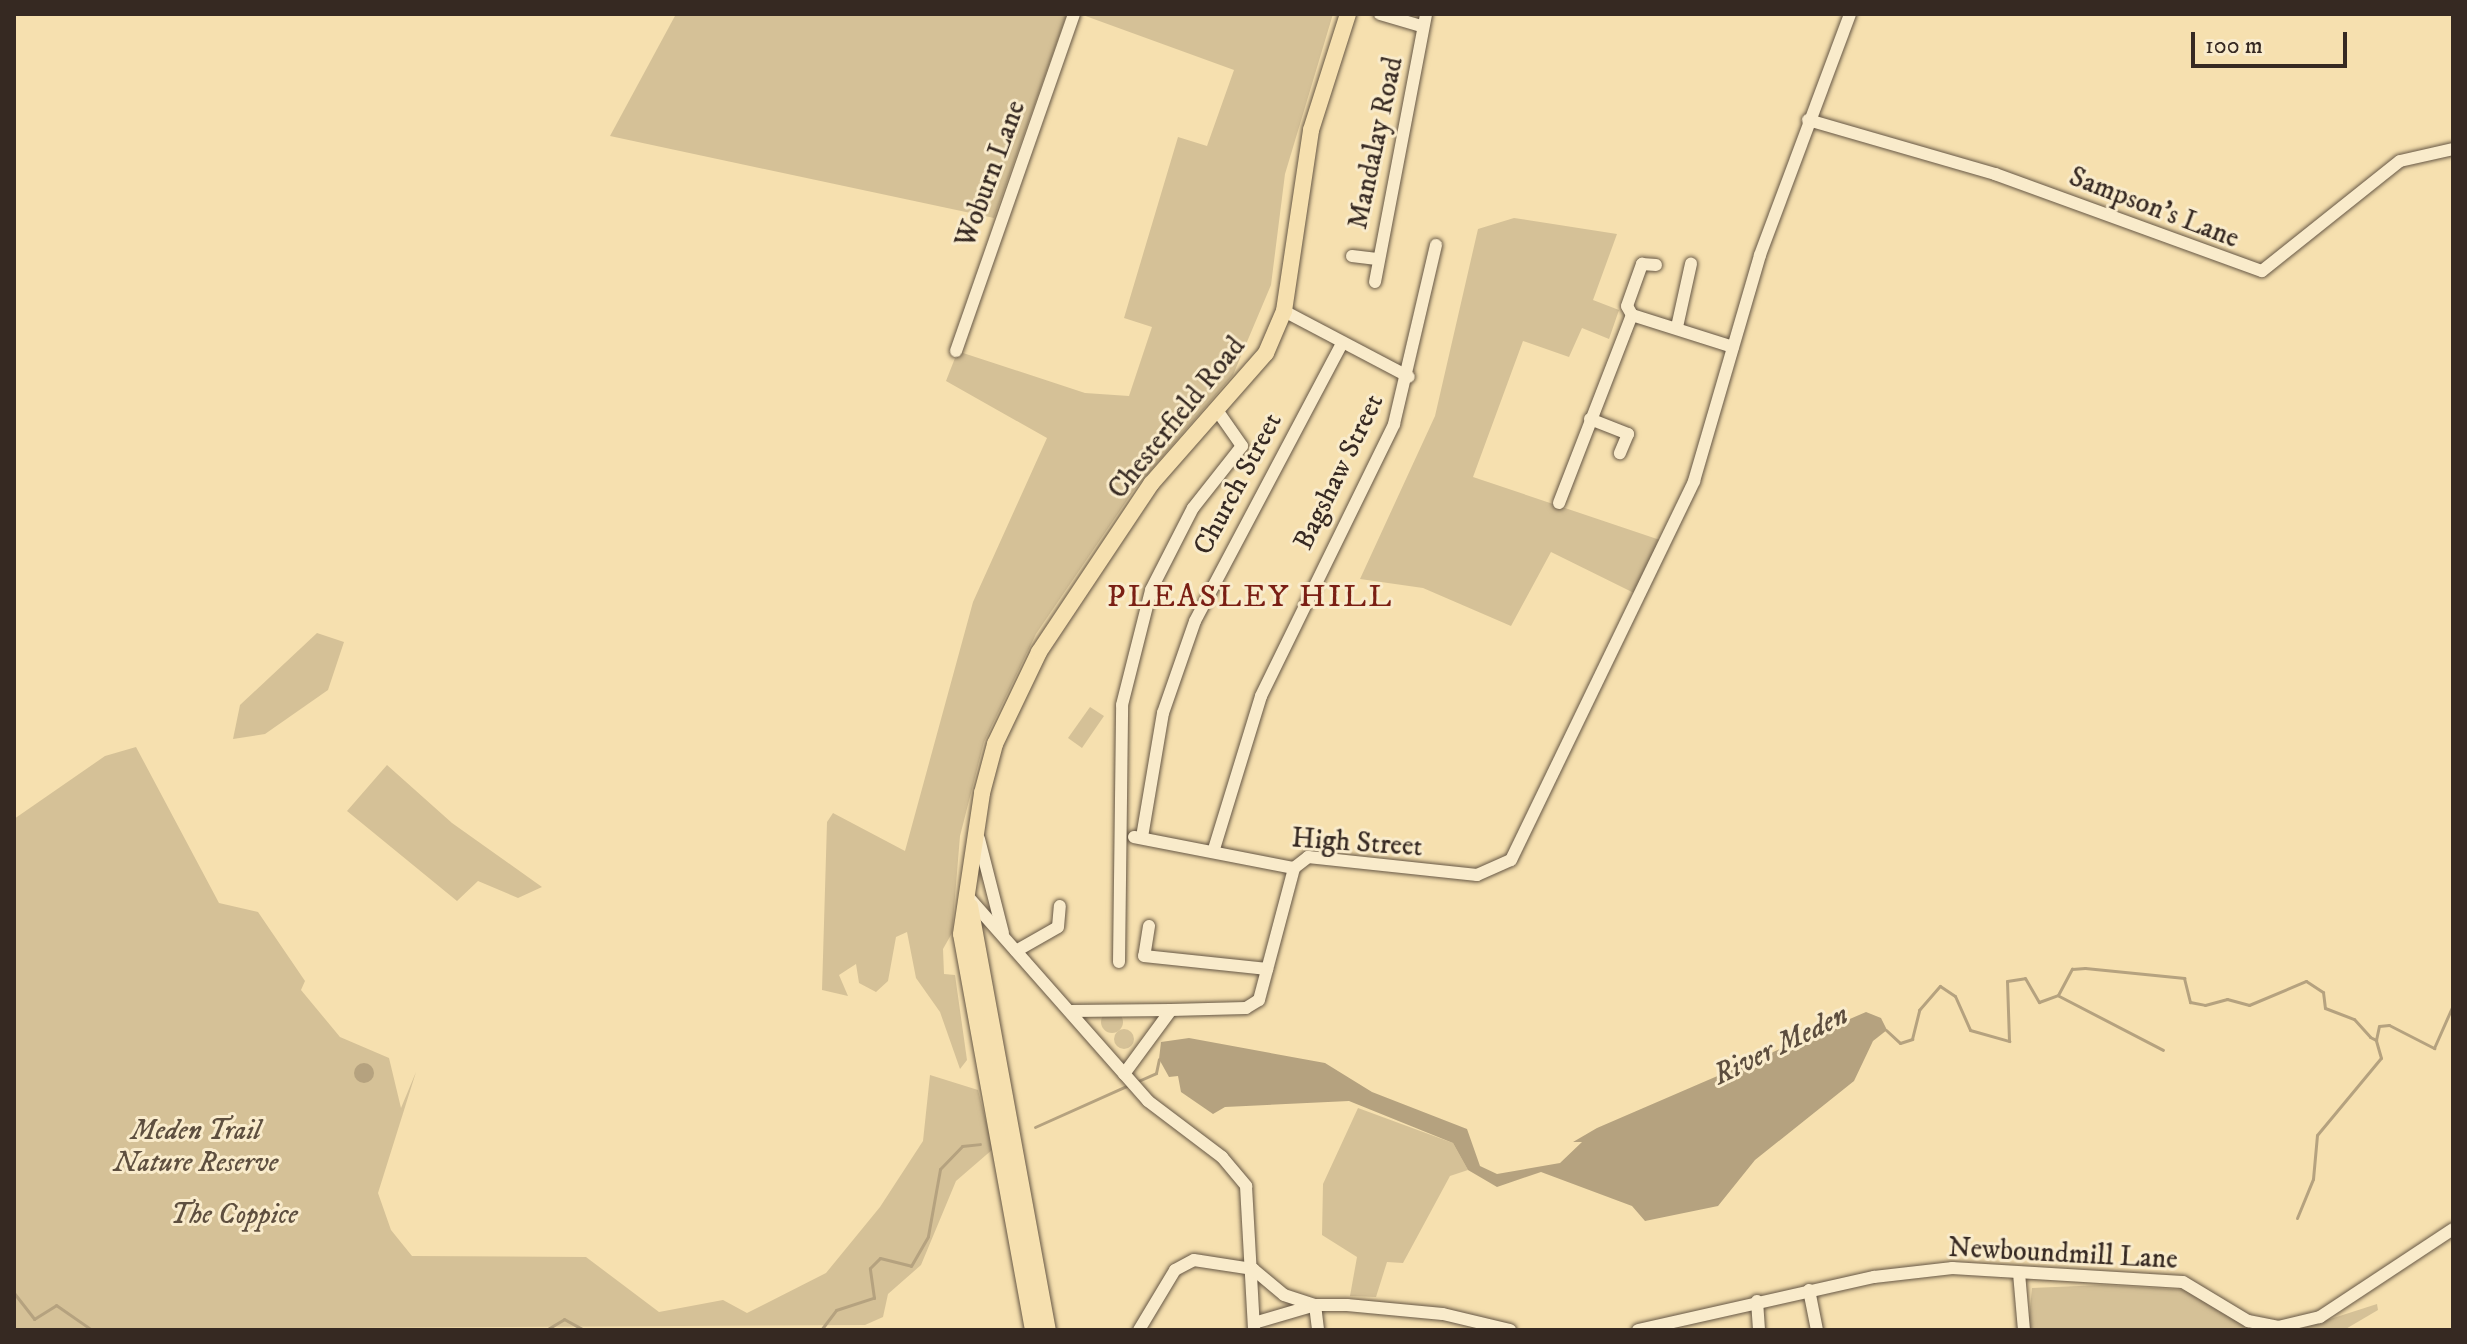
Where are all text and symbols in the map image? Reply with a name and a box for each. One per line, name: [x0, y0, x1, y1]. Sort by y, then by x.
scale bar: [2195, 16, 2351, 66]
text: 100 m: [2205, 31, 2263, 61]
street label: Mandalay Road: [1341, 54, 1411, 232]
street label: Woburn Lane: [949, 96, 1033, 252]
street label: Sampson's Lane: [2064, 160, 2244, 256]
street label: Chesterfield Road: [1101, 330, 1253, 506]
street label: Bagshaw Street: [1287, 389, 1391, 555]
street label: Church Street: [1187, 407, 1289, 561]
district label: PLEASLEY HILL: [1107, 578, 1393, 616]
street label: High Street: [1290, 822, 1424, 864]
water label: River Meden: [1707, 998, 1855, 1094]
park label: Meden Trail Nature Reserve: [114, 1114, 278, 1180]
park label: The Coppice: [170, 1198, 298, 1232]
street label: Newboundmill Lane: [1947, 1231, 2179, 1277]

